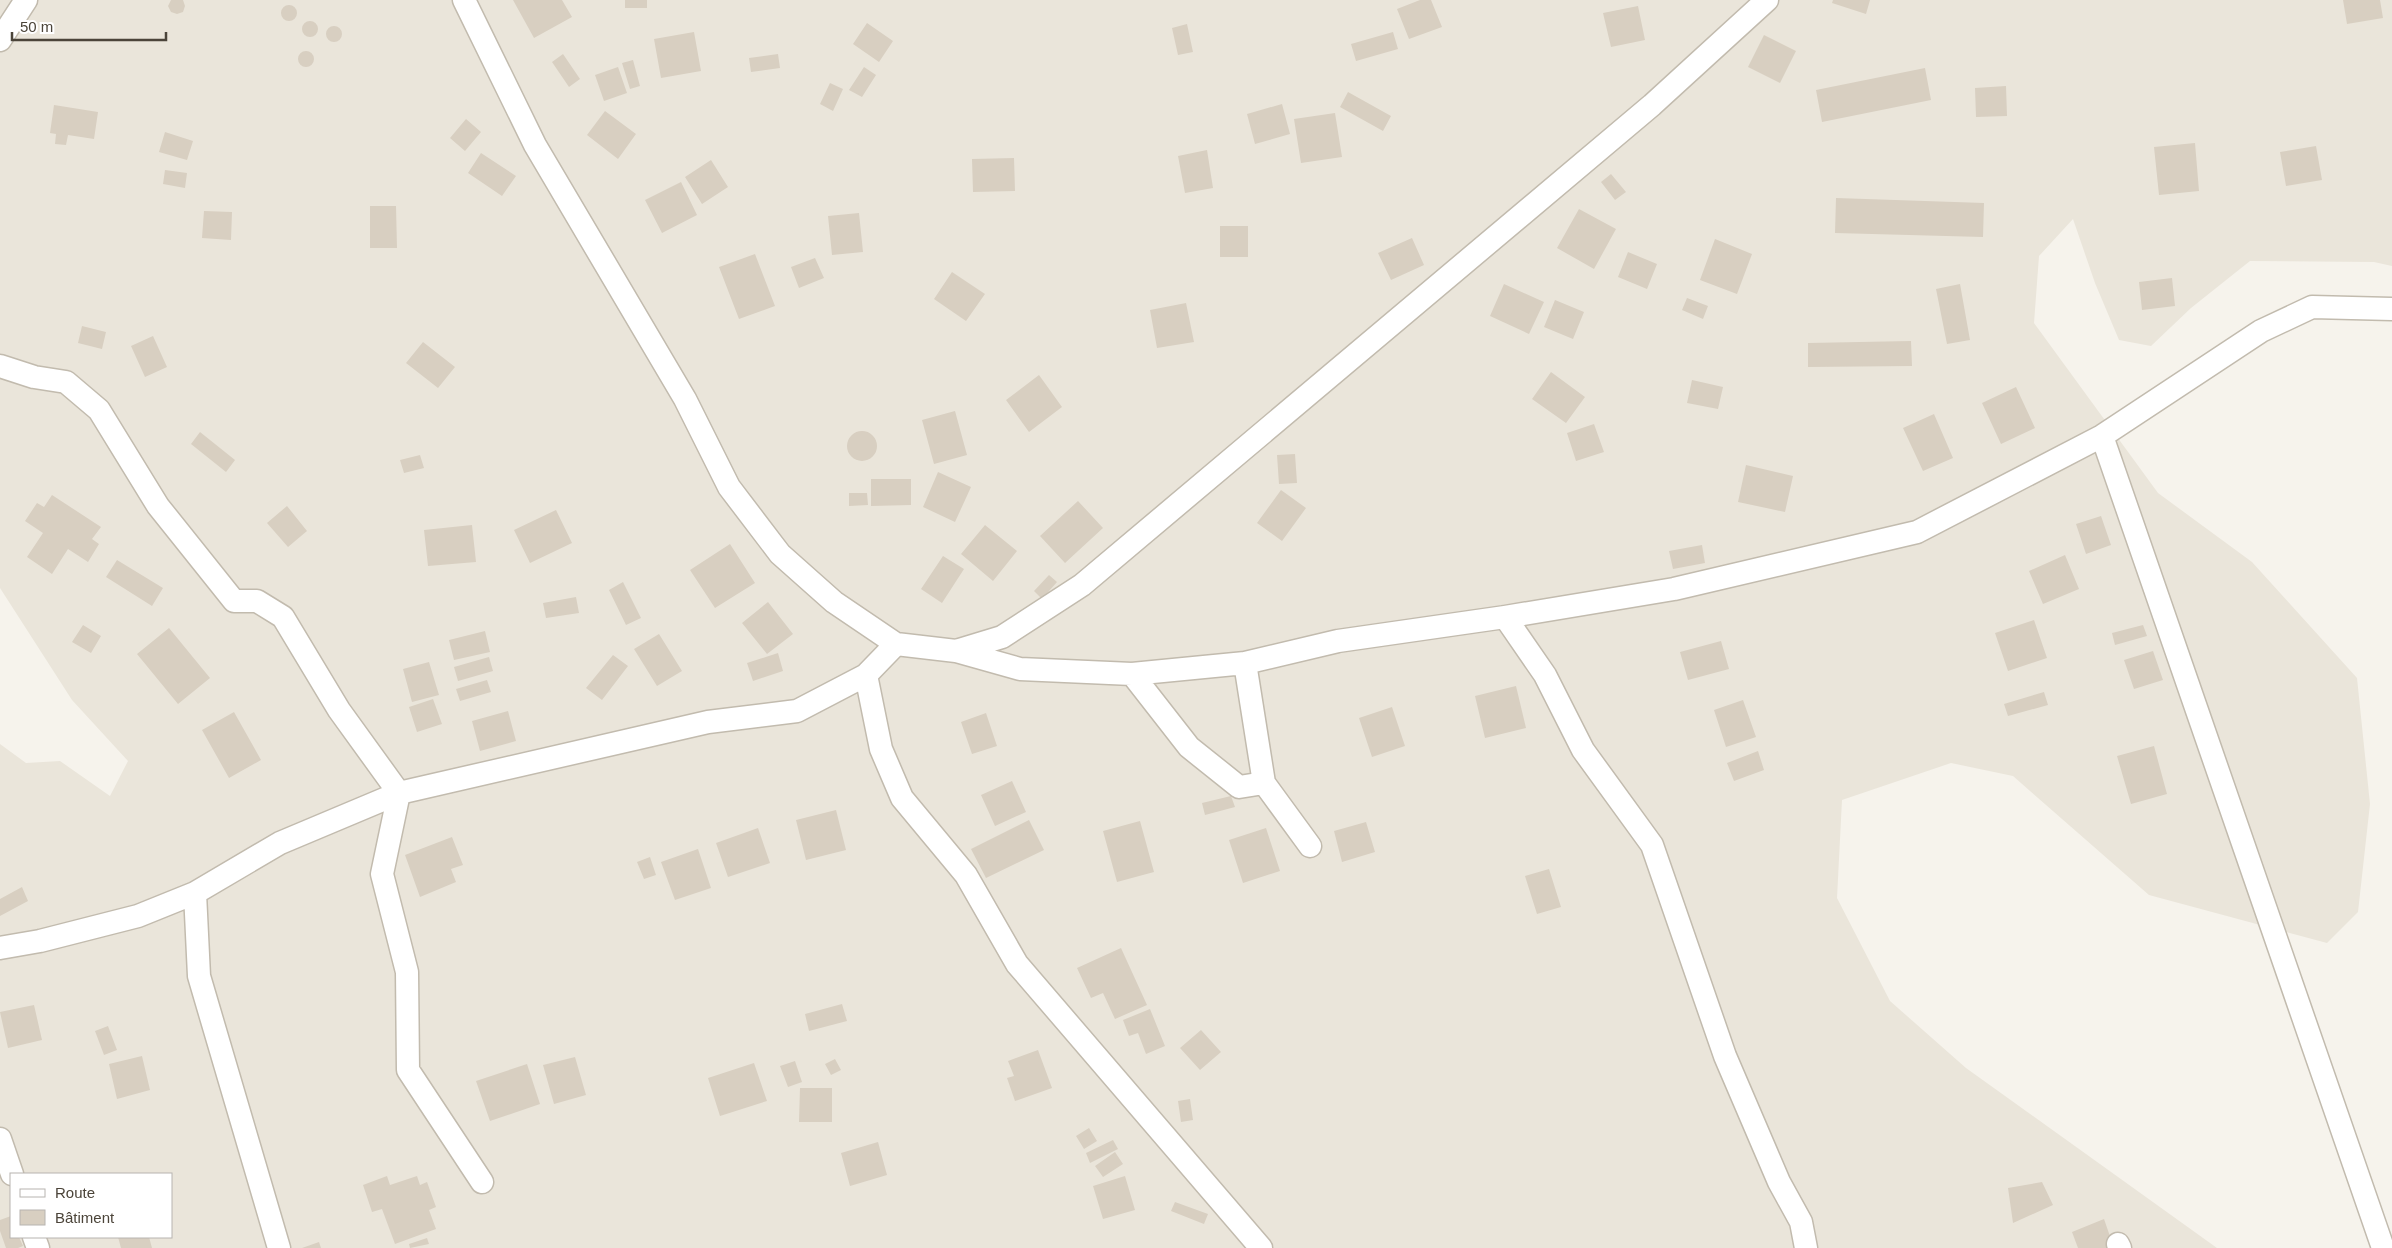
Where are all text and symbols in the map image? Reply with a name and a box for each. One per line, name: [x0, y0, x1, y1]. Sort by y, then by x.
scale bar: [12, 10, 166, 42]
text: 50 m: [20, 18, 53, 35]
legend: [10, 1173, 172, 1238]
text: Route: [55, 1184, 95, 1201]
text: Bâtiment: [55, 1209, 115, 1226]

